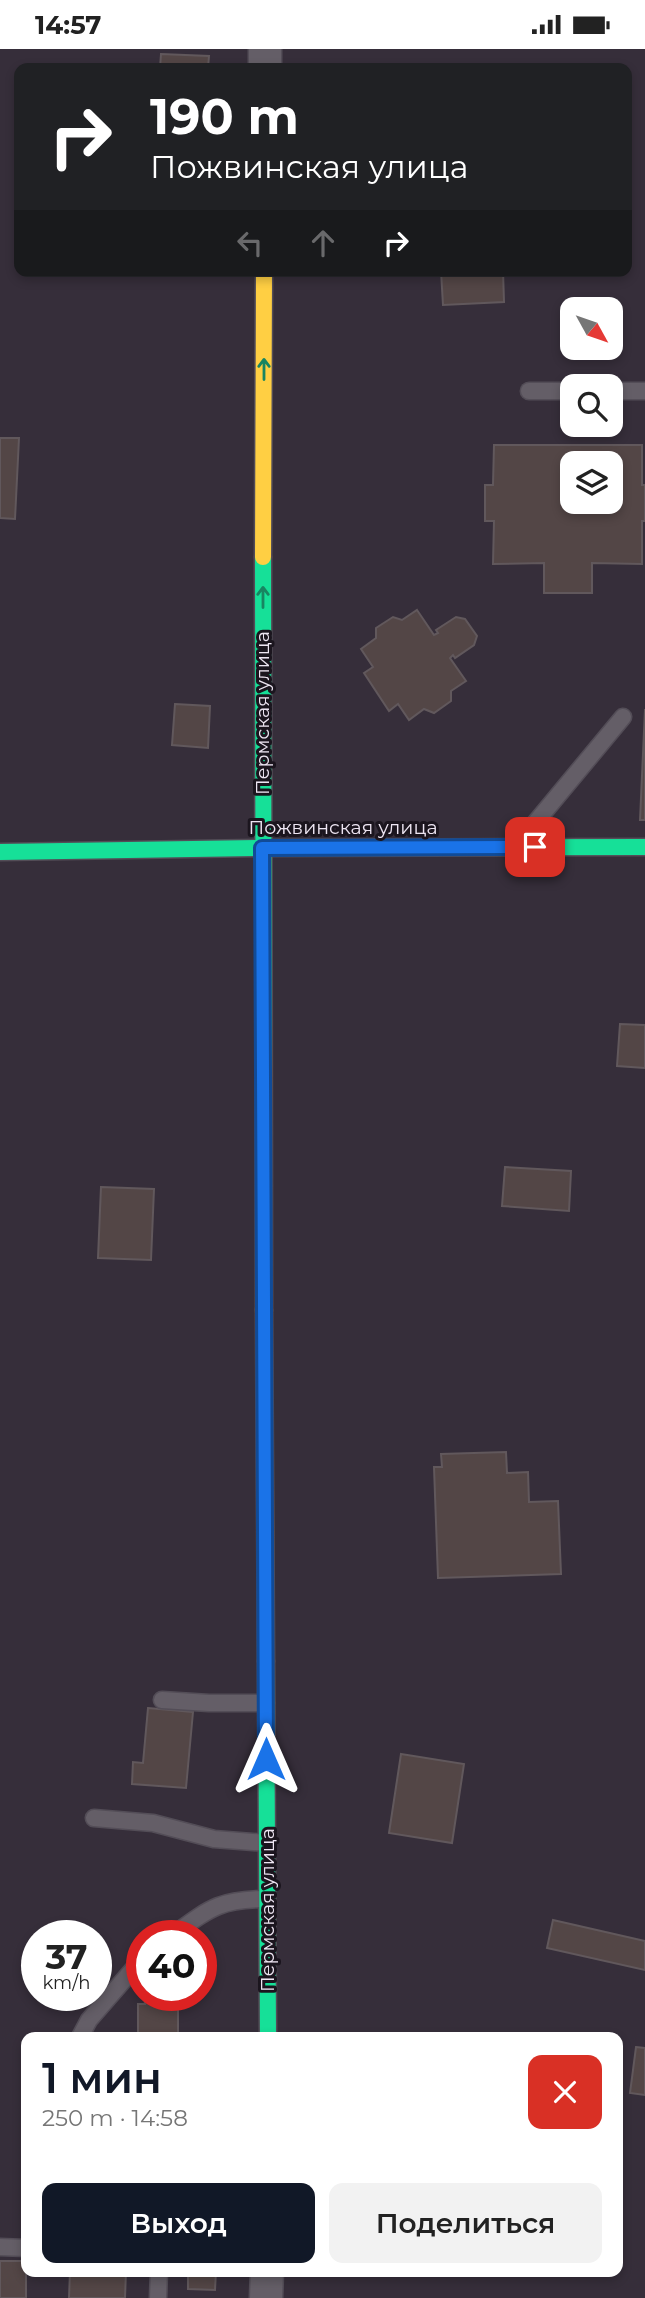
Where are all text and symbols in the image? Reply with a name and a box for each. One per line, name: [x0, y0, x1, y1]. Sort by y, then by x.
text: 14:57: [35, 9, 101, 41]
text: 190 m: [150, 87, 299, 146]
icon: right: [35, 91, 126, 182]
text: Пожвинская улица: [150, 147, 468, 186]
icon: left: [231, 224, 269, 262]
icon: ahead: [304, 224, 342, 262]
icon: right: [377, 224, 415, 262]
north arrow: [560, 297, 623, 361]
map controls: [560, 297, 623, 514]
one-way arrow: [257, 358, 271, 381]
button: search: [560, 374, 623, 437]
button: layers: [560, 451, 623, 514]
one-way arrow: [256, 586, 270, 609]
street label: Пермская улица: [251, 631, 274, 795]
street label: Пожвинская улица: [248, 816, 438, 839]
pin: [505, 817, 565, 877]
icon: arrive: [516, 828, 554, 866]
position arrow: [229, 1722, 303, 1796]
street label: Пермская улица: [256, 1828, 279, 1992]
speed limit sign: 40: [126, 1920, 217, 2011]
text: 37: [45, 1935, 88, 1978]
text: km/h: [42, 1972, 91, 1994]
text: 1 мин: [42, 2052, 162, 2104]
button: close: [528, 2055, 602, 2129]
text: 250 m · 14:58: [42, 2104, 188, 2132]
button: Выход: [42, 2183, 315, 2263]
button: Поделиться: [329, 2183, 602, 2263]

